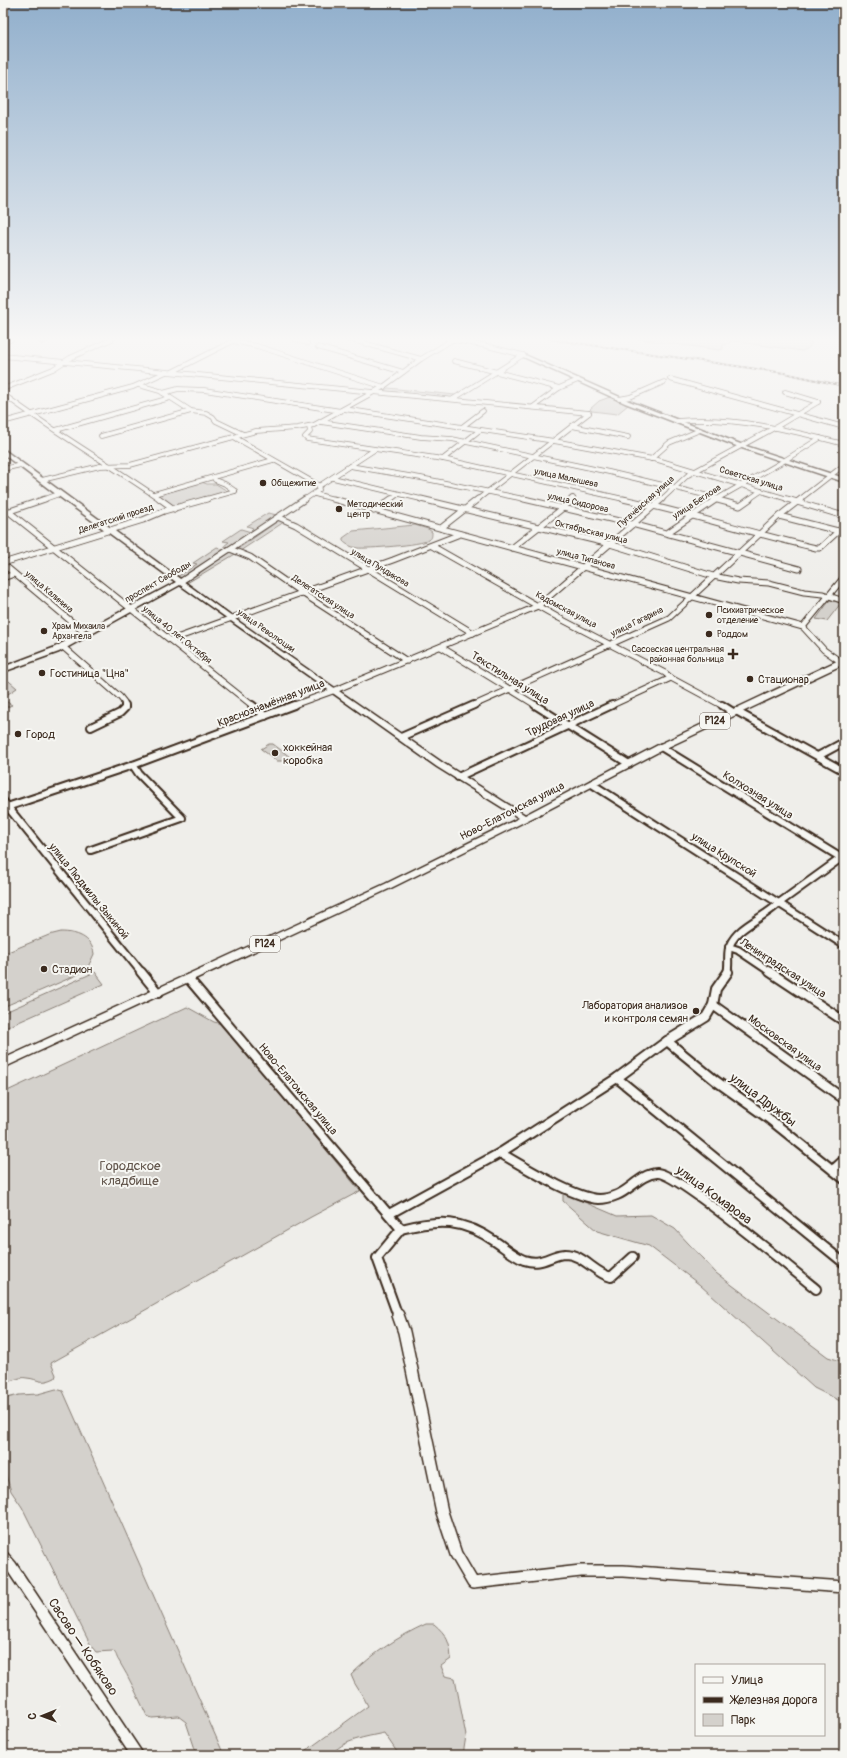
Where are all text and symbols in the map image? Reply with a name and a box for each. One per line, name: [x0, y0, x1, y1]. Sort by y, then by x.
street label: Советская улица: [718, 464, 784, 494]
street label: улица Малышева: [532, 466, 599, 490]
street label: Пугачёвская улица: [615, 474, 677, 530]
marker: Общежитие: [258, 478, 268, 488]
place label: Общежитие: [271, 478, 317, 489]
street label: улица Беглова: [670, 482, 723, 522]
street label: улица Сидорова: [546, 490, 609, 515]
place label: Методический центр: [347, 499, 403, 520]
street label: Делегатский проезд: [76, 502, 155, 537]
marker: Методический центр: [334, 504, 344, 514]
street label: Октябрьская улица: [553, 518, 629, 546]
street label: улица Пундикова: [348, 546, 411, 590]
street label: улица Типанова: [555, 546, 616, 572]
street label: проспект Свободы: [123, 559, 193, 605]
street label: улица Калинина: [22, 568, 75, 615]
street label: Делегатская улица: [289, 572, 357, 621]
street label: Кадомская улица: [534, 589, 598, 631]
street label: улица 40 лет Октября: [139, 603, 214, 666]
street label: улица Гагарина: [608, 605, 665, 640]
place label: Психиатрическое отделение: [717, 605, 784, 626]
street label: улица Революции: [234, 606, 297, 655]
marker: Психиатрическое отделение: [704, 610, 714, 620]
place label: Храм Михаила Архангела: [52, 621, 105, 642]
marker: Храм Михаила Архангела: [39, 626, 49, 636]
marker: Роддом: [704, 629, 714, 639]
place label: Роддом: [717, 629, 748, 640]
place label: Сасовская центральная районная больница: [632, 644, 724, 665]
marker: Сасовская центральная районная больница: [727, 648, 739, 660]
street label: Текстильная улица: [469, 649, 551, 707]
place label: Гостиница "Цна": [50, 667, 129, 680]
marker: Гостиница "Цна": [37, 668, 47, 678]
place label: Стационар: [758, 673, 809, 686]
marker: Стационар: [745, 674, 755, 684]
street label: Краснознамённая улица: [216, 677, 326, 729]
street label: Трудовая улица: [524, 696, 596, 740]
road number: Р124: [700, 713, 730, 729]
place label: Город: [26, 728, 55, 741]
marker: Город: [13, 729, 23, 739]
place label: хоккейная коробка: [283, 741, 332, 767]
marker: хоккейная коробка: [270, 748, 280, 758]
street label: Колхозная улица: [721, 768, 795, 822]
street label: Ново-Елатомская улица: [458, 779, 566, 843]
street label: улица Крупской: [688, 829, 759, 880]
street label: улица Людмилы Зыкиной: [46, 840, 132, 942]
street label: Ленинградская улица: [737, 935, 828, 1001]
road number: Р124: [250, 936, 280, 952]
place label: Стадион: [52, 963, 92, 976]
marker: Стадион: [39, 964, 49, 974]
place label: Лаборатория анализов и контроля семян: [581, 999, 688, 1025]
marker: Лаборатория анализов и контроля семян: [691, 1006, 701, 1016]
street label: Московская улица: [746, 1012, 824, 1074]
street label: Ново-Елатомская улица: [256, 1041, 340, 1137]
street label: улица Дружбы: [726, 1069, 799, 1130]
park label: Городское кладбище: [100, 1158, 161, 1189]
street label: улица Комарова: [672, 1162, 755, 1228]
street label: Сасово — Кобяково: [45, 1595, 121, 1699]
legend: [695, 1664, 825, 1736]
text: Улица: [731, 1673, 763, 1688]
text: Железная дорога: [729, 1693, 818, 1708]
north arrow: [22, 1696, 62, 1736]
text: С: [26, 1712, 39, 1720]
text: Парк: [731, 1713, 756, 1728]

